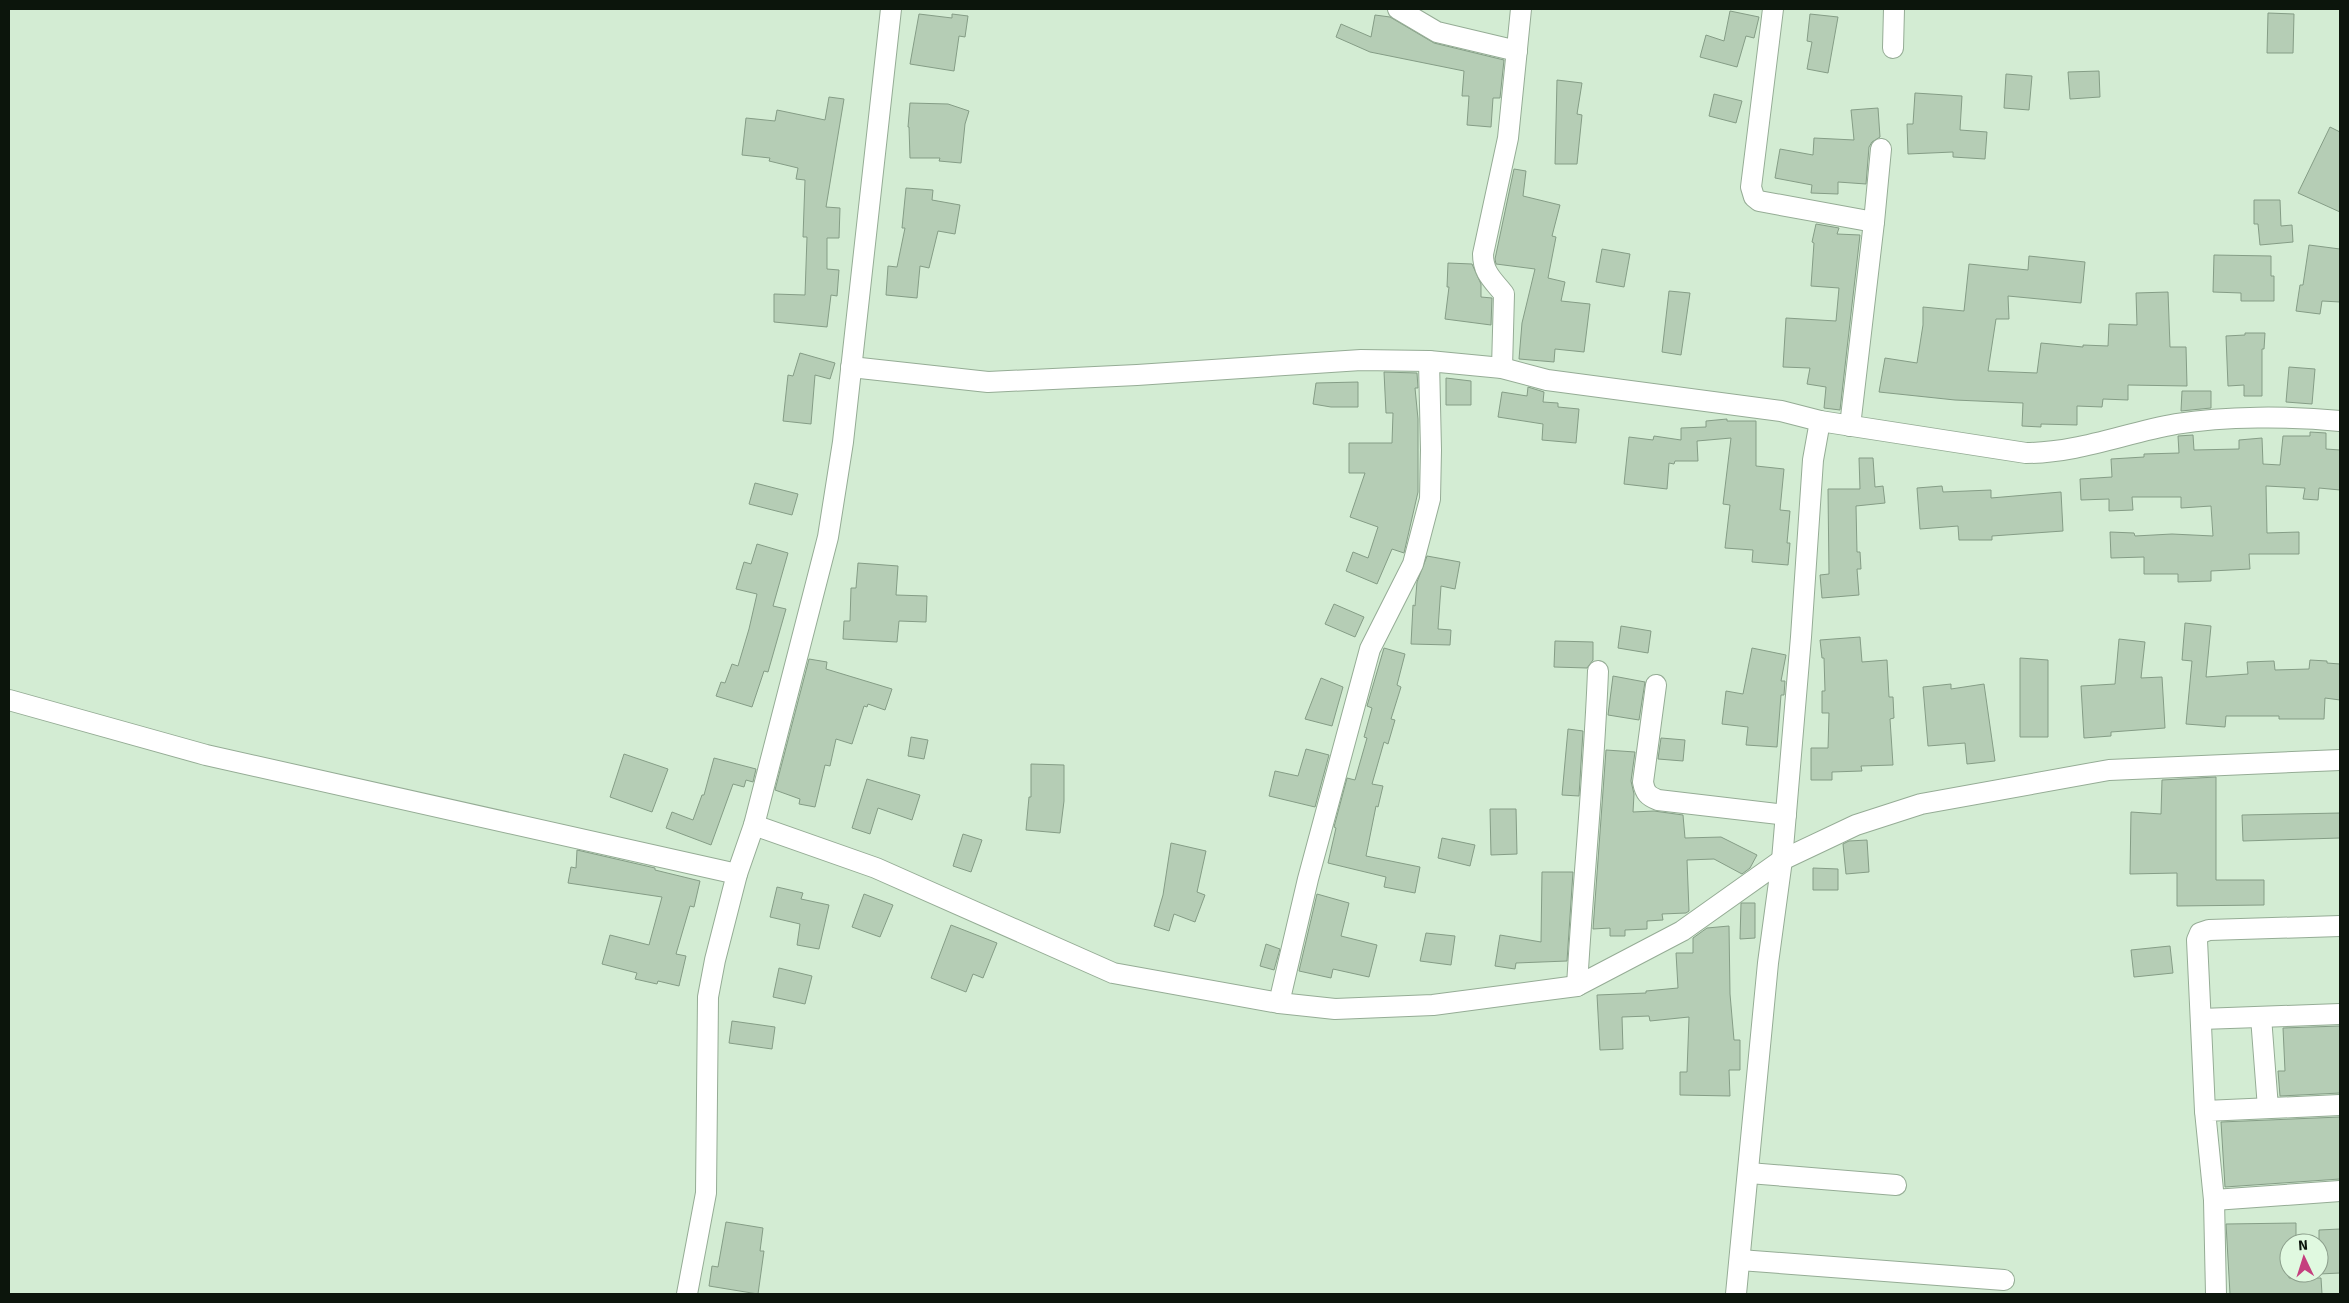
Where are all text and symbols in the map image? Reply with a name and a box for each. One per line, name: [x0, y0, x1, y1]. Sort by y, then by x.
north arrow: [2279, 1233, 2329, 1283]
text: N: [2298, 1237, 2309, 1254]

